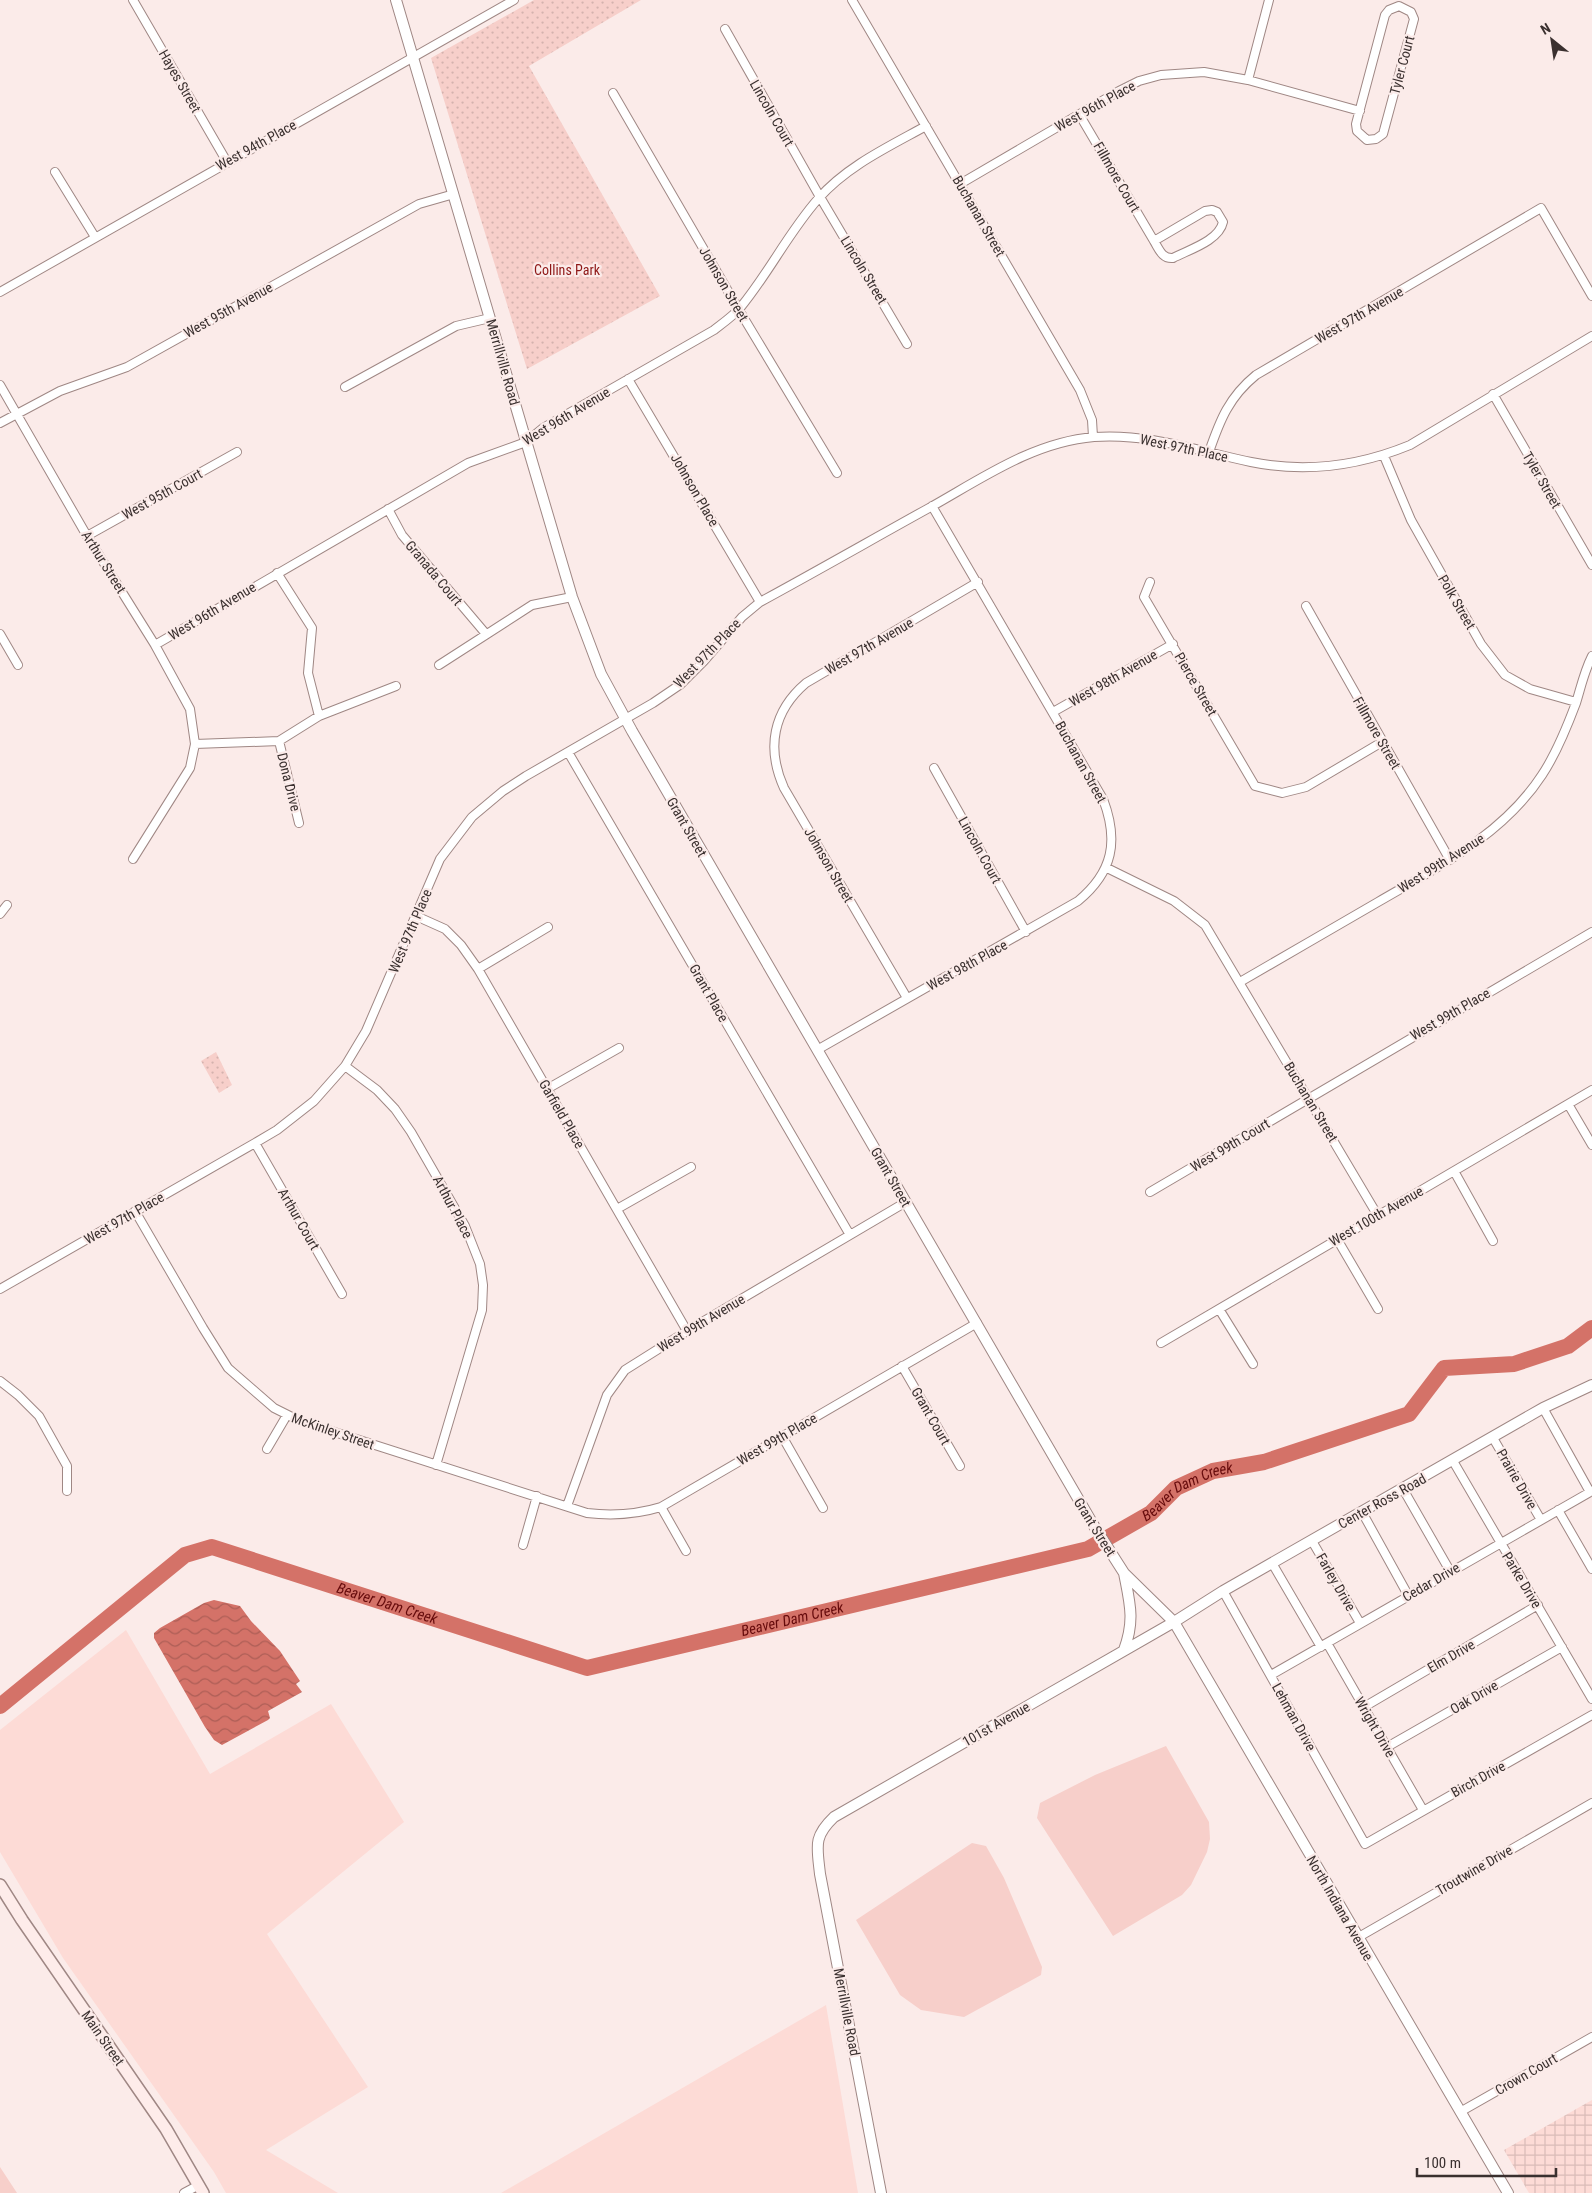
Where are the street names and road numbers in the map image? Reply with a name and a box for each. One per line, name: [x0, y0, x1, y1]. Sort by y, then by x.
street label: Tyler Court: [1386, 34, 1418, 96]
street label: Hayes Street: [156, 47, 204, 115]
street label: Lincoln Court: [747, 77, 797, 149]
street label: West 96th Place: [1052, 77, 1138, 135]
street label: West 94th Place: [213, 116, 299, 174]
street label: Fillmore Court: [1090, 139, 1144, 215]
street label: Buchanan Street: [949, 173, 1009, 259]
street label: Lincoln Street: [838, 233, 890, 307]
street label: Johnson Street: [696, 244, 752, 324]
street label: West 95th Avenue: [181, 279, 276, 341]
street label: West 97th Avenue: [1312, 283, 1406, 347]
street label: Merrillville Road: [483, 317, 523, 407]
street label: West 96th Avenue: [519, 383, 613, 448]
street label: West 97th Place: [1139, 431, 1230, 465]
street label: Tyler Street: [1519, 449, 1565, 511]
street label: Johnson Place: [668, 451, 723, 530]
street label: West 95th Court: [119, 465, 205, 523]
street label: Arthur Street: [78, 528, 130, 596]
street label: Granada Court: [402, 537, 466, 609]
street label: Polk Street: [1435, 572, 1479, 632]
street label: West 96th Avenue: [165, 578, 259, 643]
street label: West 97th Avenue: [822, 614, 916, 678]
street label: West 97th Place: [670, 615, 744, 691]
street label: West 98th Avenue: [1066, 646, 1160, 710]
street label: Pierce Street: [1171, 649, 1221, 719]
street label: Fillmore Street: [1350, 694, 1404, 772]
street label: Buchanan Street: [1052, 718, 1110, 806]
street label: Dona Drive: [274, 751, 304, 813]
street label: Grant Street: [664, 794, 710, 860]
street label: Lincoln Court: [955, 814, 1005, 886]
street label: Johnson Street: [801, 825, 857, 905]
street label: West 99th Avenue: [1395, 830, 1488, 896]
street label: West 97th Place: [385, 886, 435, 975]
street label: West 98th Place: [924, 936, 1010, 994]
street label: Grant Place: [686, 961, 732, 1025]
street label: West 99th Place: [1407, 985, 1493, 1043]
street label: Buchanan Street: [1281, 1059, 1341, 1145]
street label: Garfield Place: [536, 1077, 588, 1152]
street label: West 99th Court: [1188, 1115, 1272, 1175]
street label: Grant Street: [868, 1144, 914, 1210]
street label: Arthur Place: [430, 1173, 476, 1241]
street label: West 100th Avenue: [1326, 1182, 1426, 1249]
street label: Arthur Court: [275, 1185, 323, 1253]
street label: West 97th Place: [81, 1189, 167, 1247]
street label: West 99th Avenue: [654, 1290, 748, 1355]
street label: Grant Court: [908, 1384, 954, 1448]
street label: McKinley Street: [290, 1409, 376, 1453]
street label: West 99th Place: [734, 1410, 820, 1468]
street label: Prairie Drive: [1493, 1446, 1541, 1512]
street label: Center Ross Road: [1335, 1470, 1429, 1532]
street label: Grant Street: [1071, 1495, 1119, 1559]
street label: Parke Drive: [1499, 1549, 1545, 1611]
street label: Farley Drive: [1313, 1550, 1359, 1614]
street label: Cedar Drive: [1399, 1559, 1463, 1605]
street label: Elm Drive: [1425, 1636, 1478, 1676]
street label: Oak Drive: [1447, 1677, 1501, 1717]
street label: Lehman Drive: [1269, 1680, 1319, 1754]
street label: Wright Drive: [1351, 1694, 1399, 1760]
street label: 101st Avenue: [960, 1698, 1033, 1750]
street label: Birch Drive: [1448, 1757, 1508, 1800]
street label: Troutwine Drive: [1433, 1841, 1515, 1898]
street label: North Indiana Avenue: [1303, 1853, 1377, 1964]
street label: Merrillville Road: [831, 1967, 863, 2057]
street label: Main Street: [78, 2007, 128, 2069]
street label: Crown Court: [1492, 2050, 1560, 2098]

